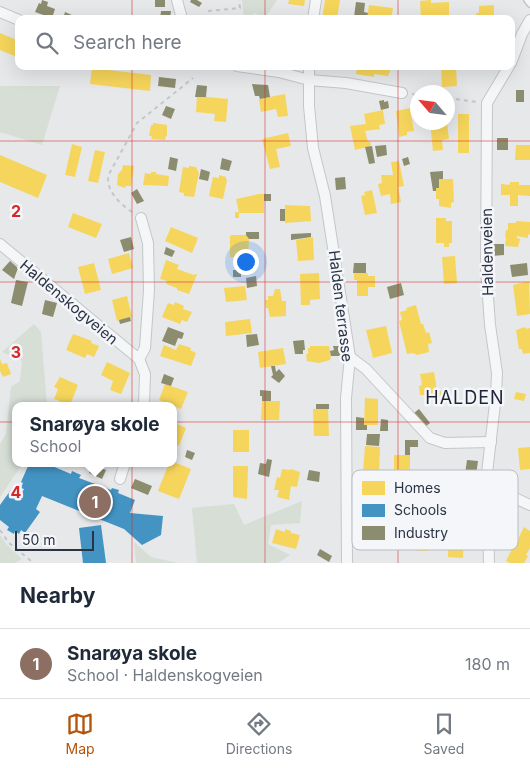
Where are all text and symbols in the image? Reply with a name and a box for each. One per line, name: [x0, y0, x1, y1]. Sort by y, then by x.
search box: [15, 15, 515, 70]
icon: search: [33, 29, 61, 57]
text: Search here: [73, 31, 182, 54]
north arrow: [410, 85, 455, 130]
text: 2: [11, 201, 21, 221]
street label: Haldenveien: [477, 208, 497, 296]
your location: [233, 249, 259, 275]
street label: Halden terrasse: [325, 249, 357, 363]
street label: Haldenskogveien: [16, 255, 122, 349]
text: 3: [11, 342, 21, 362]
district label: HALDEN: [425, 387, 505, 408]
popup: [12, 402, 177, 467]
text: Snarøya skole: [29, 413, 160, 436]
text: School: [29, 436, 81, 456]
legend: [352, 470, 518, 550]
text: Homes: [394, 479, 441, 496]
text: 4: [11, 482, 22, 502]
pin: 1: [79, 483, 111, 521]
text: Schools: [394, 501, 447, 518]
text: Industry: [394, 524, 448, 541]
scale bar: [15, 528, 94, 551]
text: 50 m: [22, 531, 56, 548]
text: Nearby: [20, 583, 95, 608]
text: Snarøya skole: [67, 642, 197, 665]
text: 1: [33, 654, 39, 674]
text: 180 m: [465, 654, 510, 674]
text: School · Haldenskogveien: [67, 665, 263, 685]
tab: Map: [66, 710, 95, 757]
tab: Directions: [226, 710, 292, 757]
tab: Saved: [423, 710, 464, 757]

